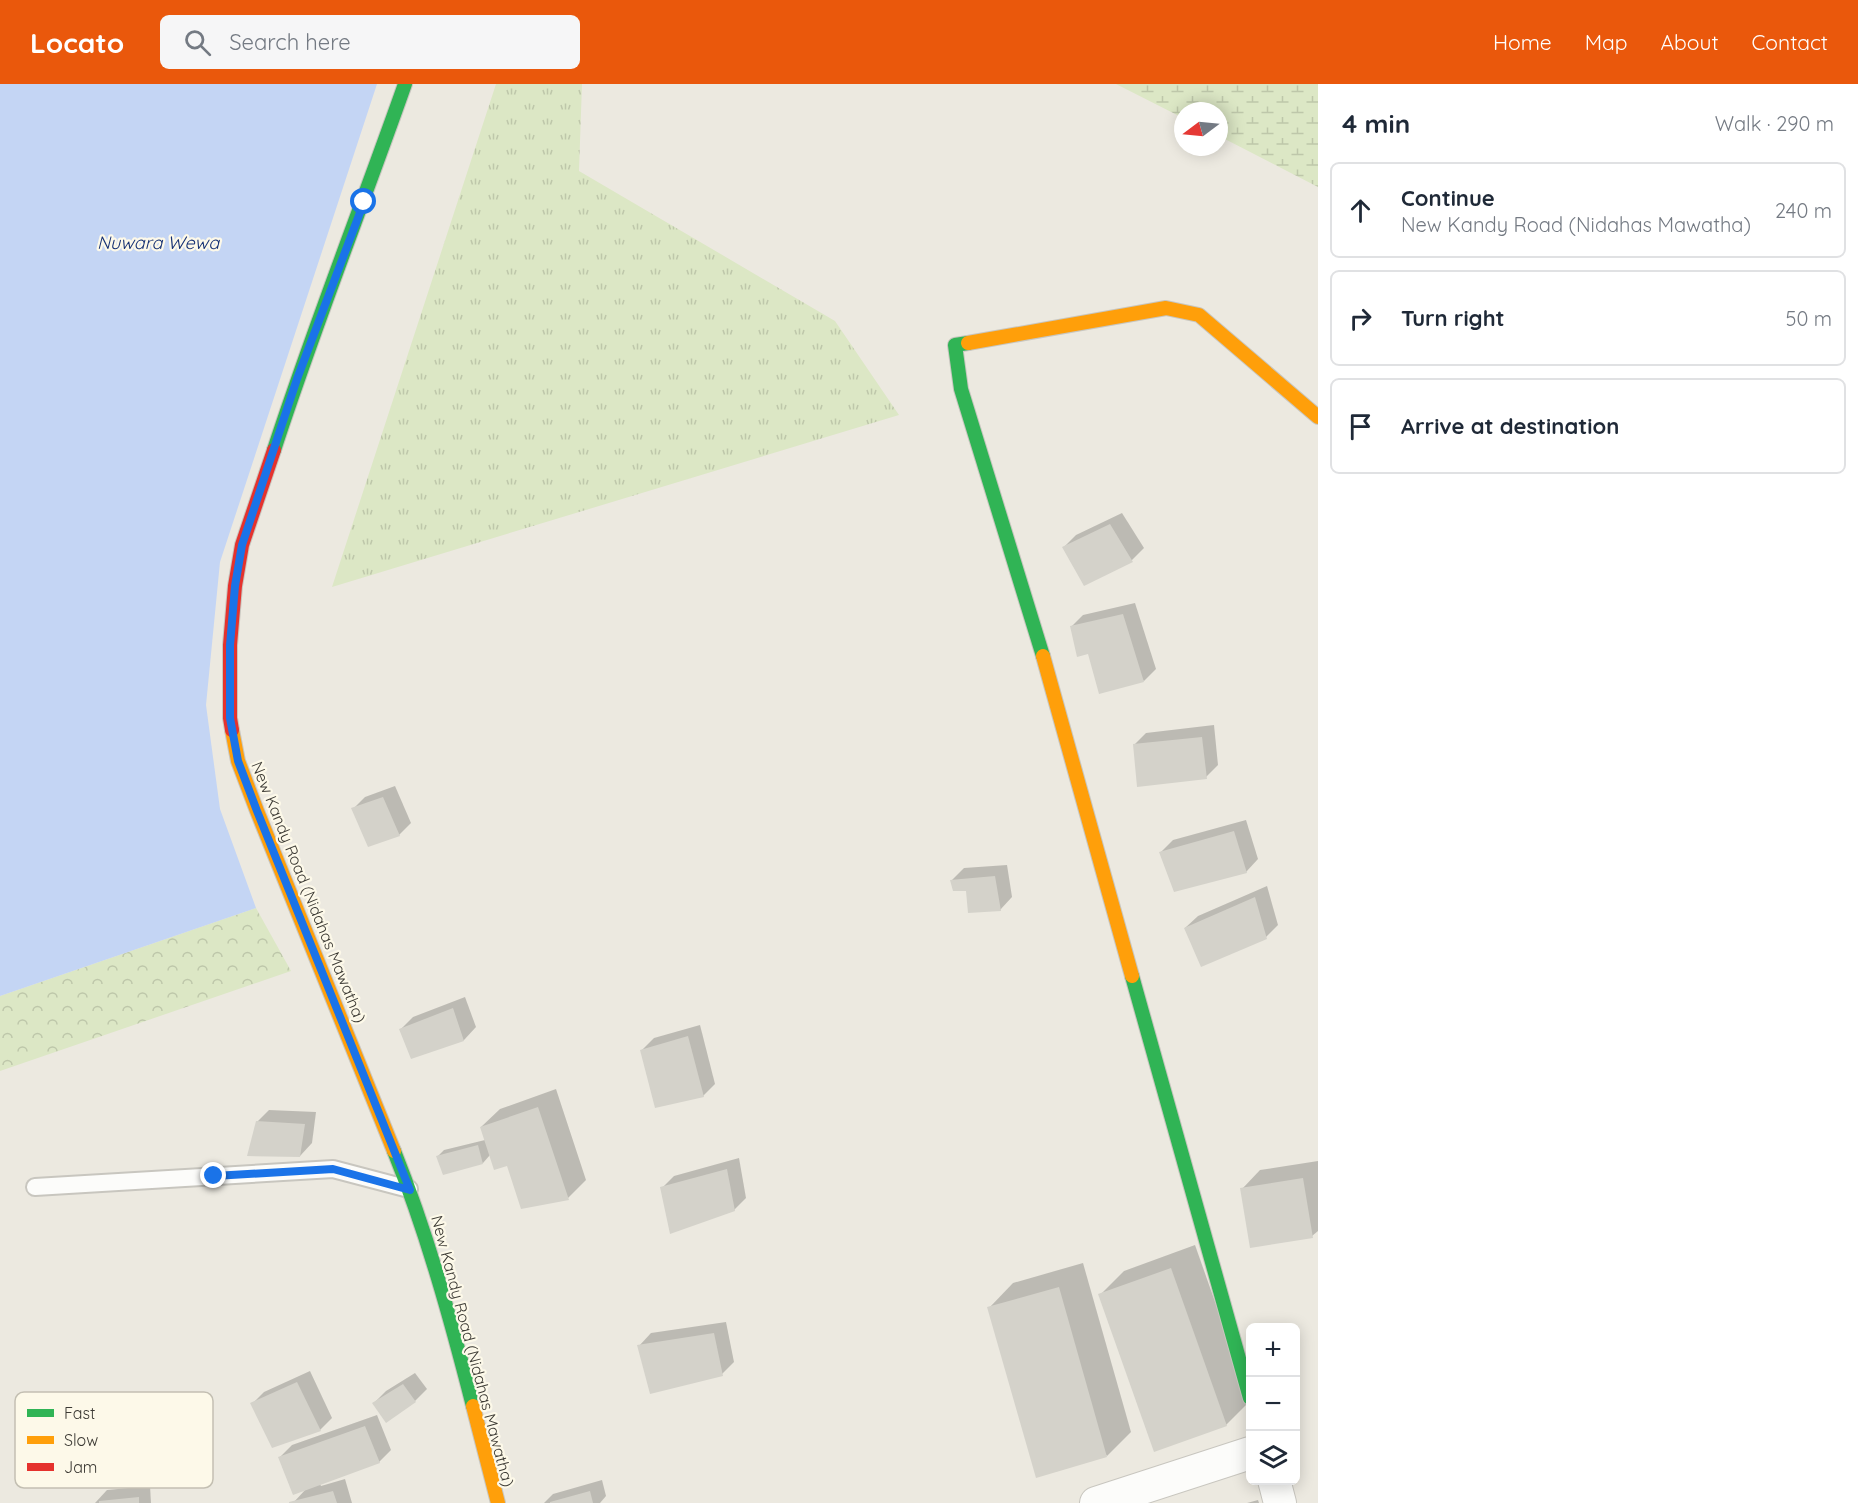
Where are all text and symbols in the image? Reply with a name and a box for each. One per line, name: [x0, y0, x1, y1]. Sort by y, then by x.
search box: [160, 15, 580, 69]
text: Locato: [30, 25, 124, 60]
icon: search: [181, 26, 214, 59]
text: Search here: [229, 28, 351, 56]
text: Home: [1493, 29, 1552, 55]
text: Map: [1585, 29, 1628, 55]
text: About: [1661, 29, 1719, 55]
text: Contact: [1752, 29, 1828, 55]
north arrow: [1174, 102, 1228, 156]
text: 4 min: [1342, 107, 1410, 140]
text: Walk · 290 m: [1715, 111, 1834, 136]
text: Continue: [1401, 184, 1495, 212]
route start: [350, 188, 376, 214]
icon: ahead: [1344, 194, 1377, 227]
text: 240 m: [1775, 198, 1832, 223]
text: New Kandy Road (Nidahas Mawatha): [1401, 212, 1751, 237]
water label: Nuwara Wewa: [97, 231, 220, 254]
icon: right: [1344, 302, 1377, 335]
text: Turn right: [1401, 304, 1505, 332]
text: 50 m: [1786, 306, 1832, 331]
icon: arrive: [1344, 410, 1377, 443]
text: Arrive at destination: [1401, 412, 1619, 440]
street label: New Kandy Road (Nidahas Mawatha): [247, 758, 371, 1026]
route end: [200, 1162, 226, 1188]
street label: New Kandy Road (Nidahas Mawatha): [427, 1213, 519, 1489]
map controls: [1246, 1323, 1300, 1485]
button: +: [1246, 1323, 1300, 1377]
button: −: [1246, 1377, 1300, 1431]
legend: [15, 1392, 213, 1488]
text: Fast: [64, 1403, 95, 1423]
text: Slow: [64, 1430, 98, 1450]
button: layers: [1246, 1431, 1300, 1485]
text: Jam: [64, 1457, 97, 1477]

